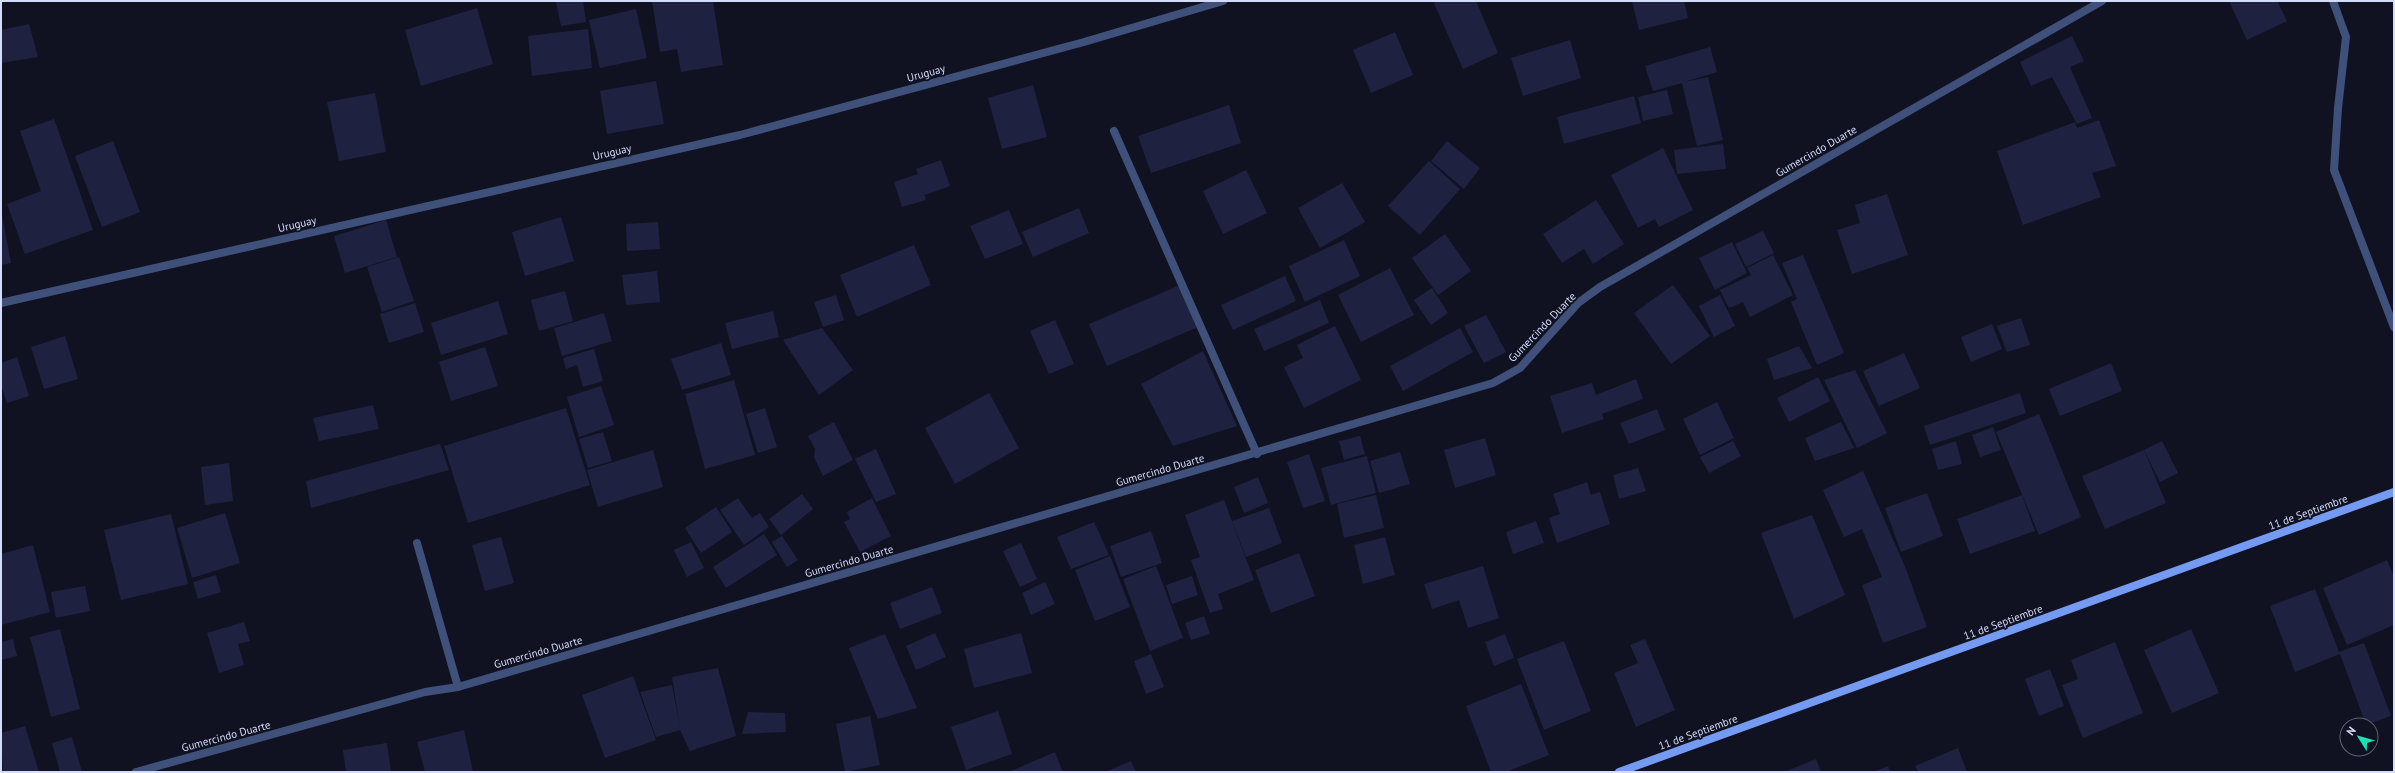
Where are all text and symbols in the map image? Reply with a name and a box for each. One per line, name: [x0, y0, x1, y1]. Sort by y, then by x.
street label: Uruguay: [905, 61, 948, 85]
street label: Gumercindo Duarte: [1773, 122, 1859, 180]
street label: Uruguay: [591, 141, 634, 163]
street label: Uruguay: [276, 213, 319, 235]
street label: Gumercindo Duarte: [1505, 289, 1579, 365]
street label: Gumercindo Duarte: [1114, 451, 1206, 489]
street label: 11 de Septiembre: [2267, 491, 2350, 533]
street label: Gumercindo Duarte: [803, 542, 895, 580]
street label: 11 de Septiembre: [1962, 601, 2045, 643]
street label: Gumercindo Duarte: [492, 633, 584, 671]
street label: 11 de Septiembre: [1657, 711, 1740, 753]
street label: Gumercindo Duarte: [180, 717, 272, 755]
north arrow: [2339, 717, 2379, 757]
text: N: [2343, 724, 2359, 738]

